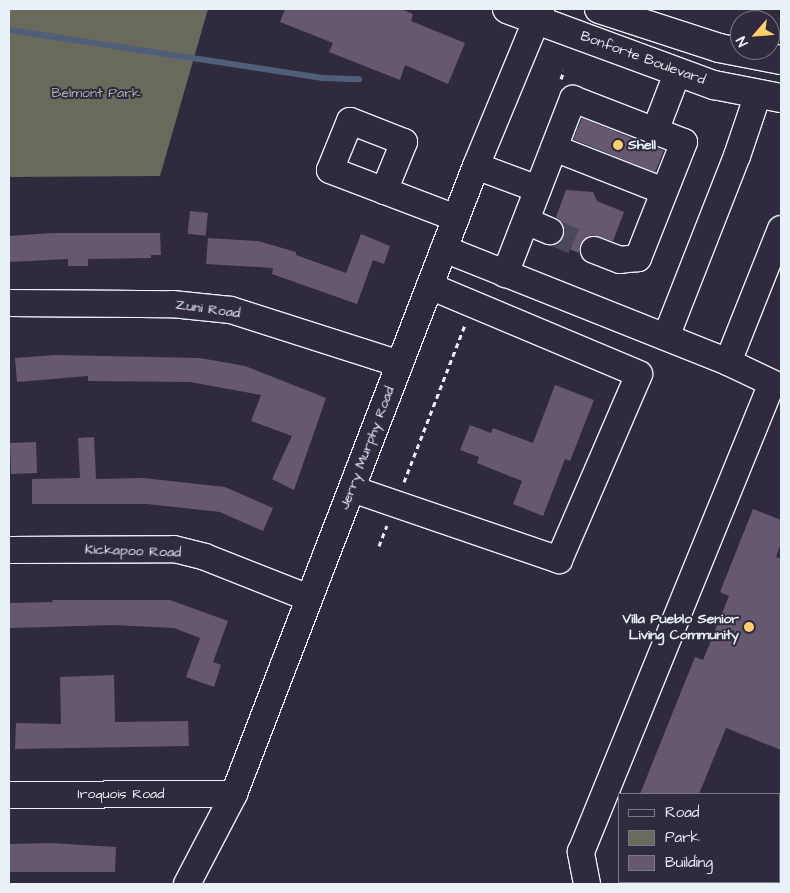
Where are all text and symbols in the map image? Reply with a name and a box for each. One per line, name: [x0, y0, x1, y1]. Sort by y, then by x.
north arrow: [730, 10, 780, 60]
street label: Bonforte Boulevard: [578, 28, 708, 88]
text: N: [732, 33, 753, 50]
park label: Belmont Park: [51, 85, 141, 101]
place label: Shell: [628, 137, 656, 153]
marker: Shell: [612, 139, 624, 151]
street label: Zuni Road: [175, 296, 241, 322]
street label: Jerry Murphy Road: [336, 384, 398, 512]
street label: Kickapoo Road: [84, 541, 182, 561]
place label: Villa Pueblo Senior Living Community: [623, 611, 739, 644]
marker: Villa Pueblo Senior Living Community: [743, 621, 755, 633]
street label: Iroquois Road: [78, 786, 164, 802]
legend: [618, 793, 780, 883]
text: Road: [665, 802, 699, 823]
text: Park: [665, 827, 700, 848]
text: Building: [665, 852, 713, 873]

